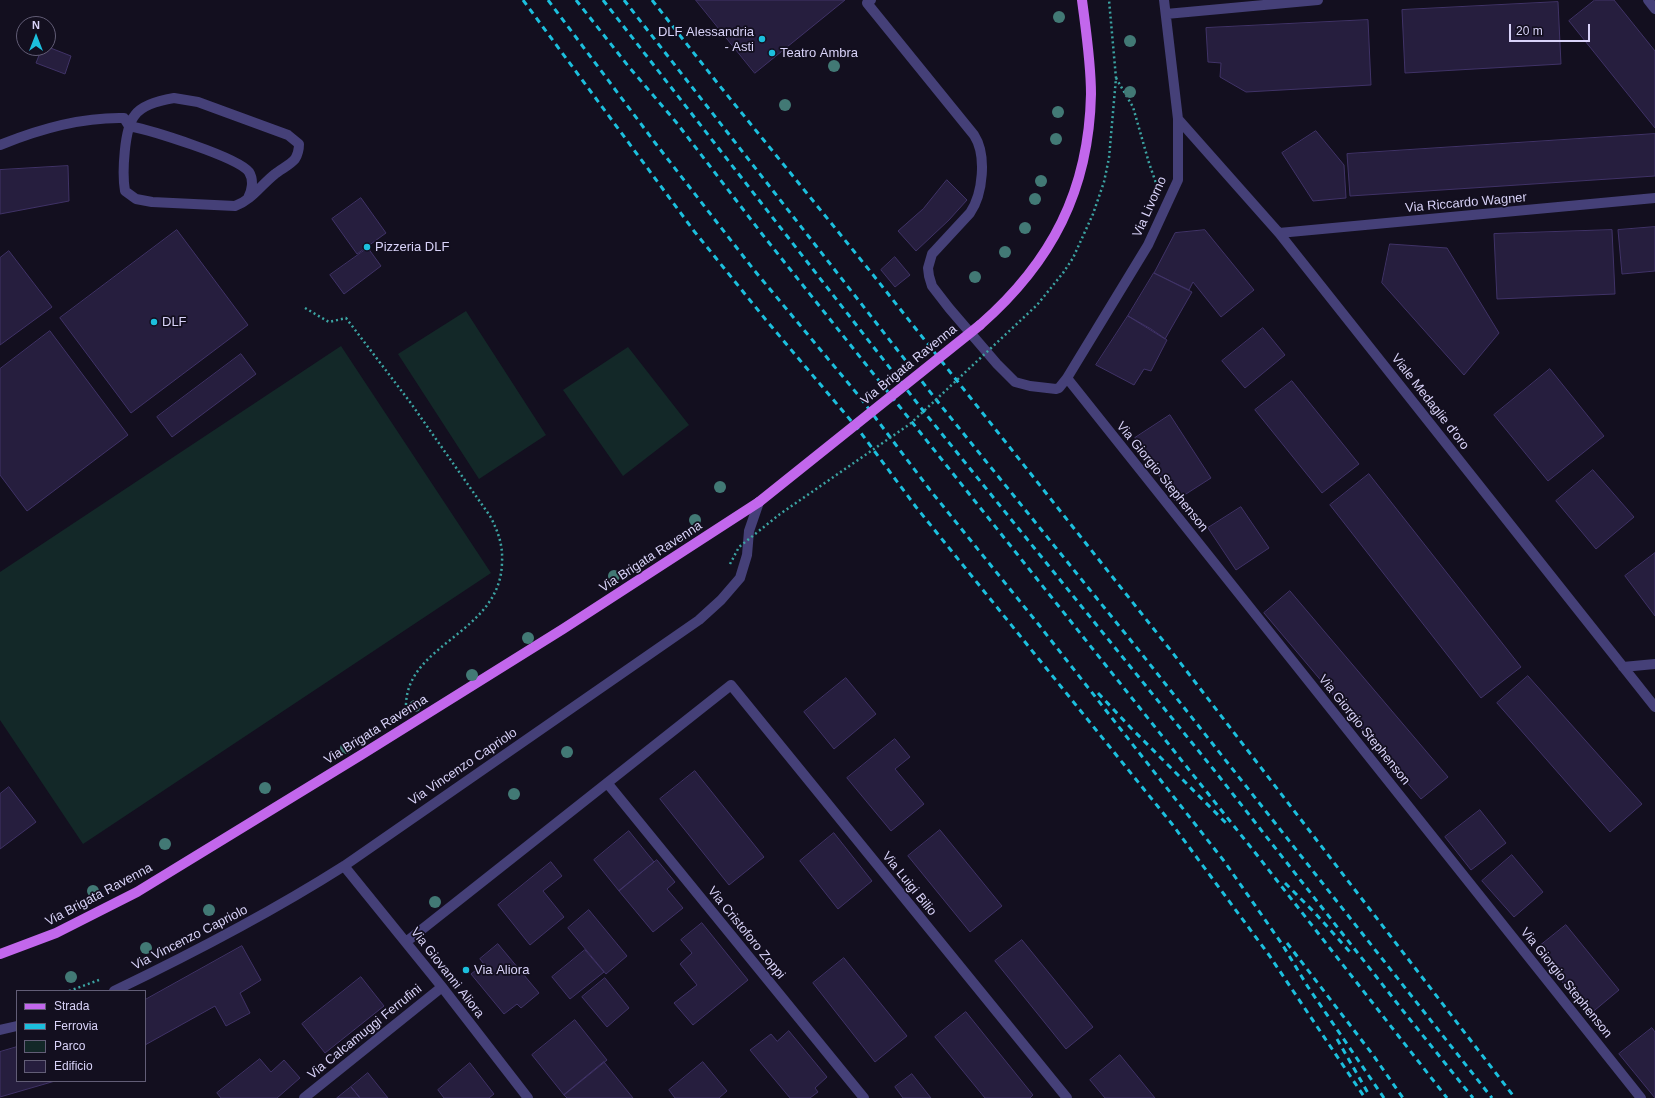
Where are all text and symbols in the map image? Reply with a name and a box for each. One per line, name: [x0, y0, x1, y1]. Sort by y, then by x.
north arrow: [16, 16, 56, 56]
scale bar: [1511, 16, 1592, 42]
text: N: [32, 19, 40, 31]
place label: DLF Alessandria - Asti: [658, 24, 754, 55]
text: 20 m: [1516, 24, 1543, 38]
marker: DLF Alessandria - Asti: [757, 34, 767, 44]
place label: Teatro Ambra: [780, 45, 858, 61]
marker: Teatro Ambra: [767, 48, 777, 58]
street label: Via Livorno: [1130, 174, 1170, 240]
street label: Via Riccardo Wagner: [1404, 190, 1528, 216]
place label: Pizzeria DLF: [375, 239, 449, 255]
marker: Pizzeria DLF: [362, 242, 372, 252]
place label: DLF: [162, 314, 187, 330]
marker: DLF: [149, 317, 159, 327]
street label: Via Brigata Ravenna: [858, 321, 960, 409]
street label: Viale Medaglie d'oro: [1388, 351, 1472, 453]
street label: Via Giorgio Stephenson: [1113, 419, 1211, 535]
street label: Via Brigata Ravenna: [597, 518, 705, 596]
street label: Via Giorgio Stephenson: [1315, 672, 1413, 788]
street label: Via Brigata Ravenna: [321, 692, 431, 768]
street label: Via Vincenzo Capriolo: [406, 725, 520, 809]
street label: Via Luigi Bilio: [878, 849, 940, 919]
street label: Via Brigata Ravenna: [43, 860, 155, 930]
street label: Via Cristoforo Zoppi: [704, 884, 788, 982]
street label: Via Vincenzo Capriolo: [130, 902, 250, 974]
street label: Via Giovanni Aliora: [407, 925, 487, 1021]
street label: Via Giorgio Stephenson: [1517, 925, 1615, 1041]
place label: Via Aliora: [474, 962, 529, 978]
marker: Via Aliora: [461, 965, 471, 975]
street label: Via Calcamuggi Ferrufini: [305, 981, 425, 1083]
legend: [16, 990, 146, 1082]
text: Strada: [54, 999, 89, 1013]
text: Ferrovia: [54, 1019, 98, 1033]
text: Parco: [54, 1039, 85, 1053]
text: Edificio: [54, 1059, 93, 1073]

